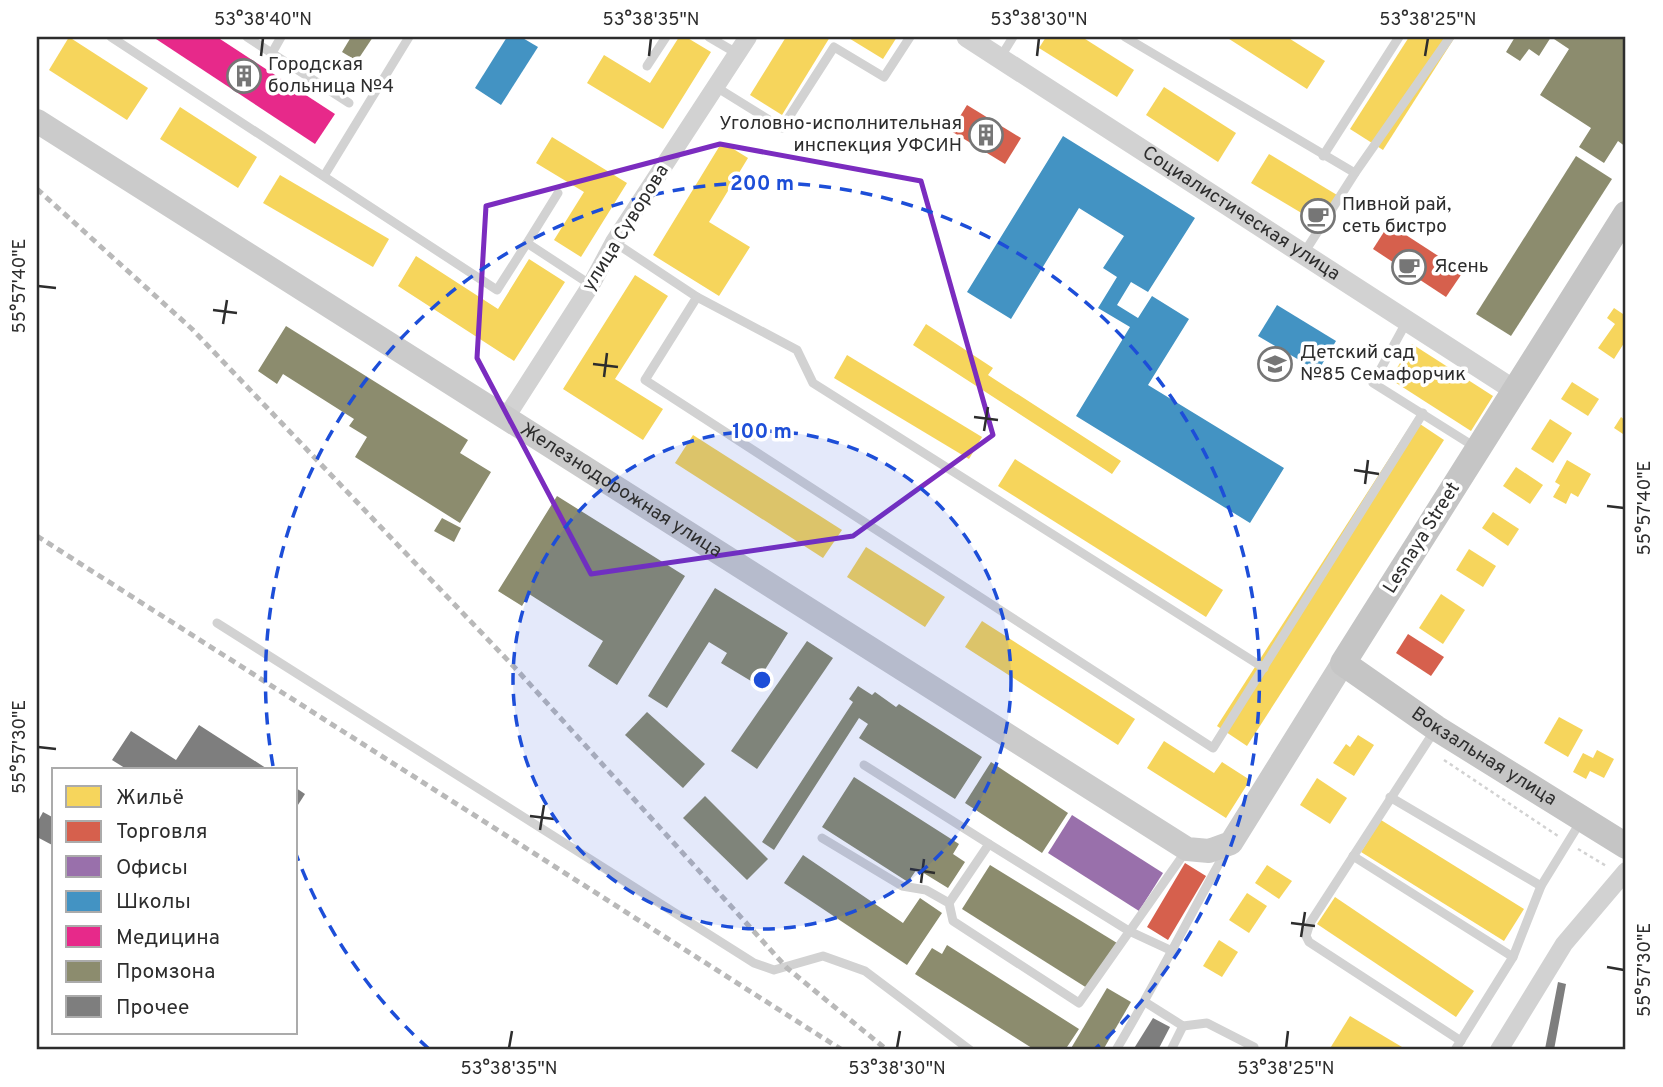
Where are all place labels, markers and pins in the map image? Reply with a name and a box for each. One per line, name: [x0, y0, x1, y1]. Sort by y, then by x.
place label: Городская больница №4: [268, 53, 394, 99]
building icon: Городская больница №4: [225, 57, 263, 95]
place label: Уголовно-исполнительная инспекция УФСИН: [719, 112, 962, 158]
building icon: Уголовно-исполнительная инспекция УФСИН: [967, 116, 1005, 154]
place label: Пивной рай, сеть бистро: [1342, 193, 1451, 239]
cafe icon: Пивной рай, сеть бистро: [1299, 197, 1337, 235]
cafe icon: Ясень: [1390, 248, 1428, 286]
place label: Ясень: [1434, 255, 1489, 279]
place label: Детский сад №85 Семафорчик: [1300, 341, 1466, 387]
school or university icon: Детский сад №85 Семафорчик: [1256, 345, 1294, 383]
centre of rings: [750, 668, 774, 692]

